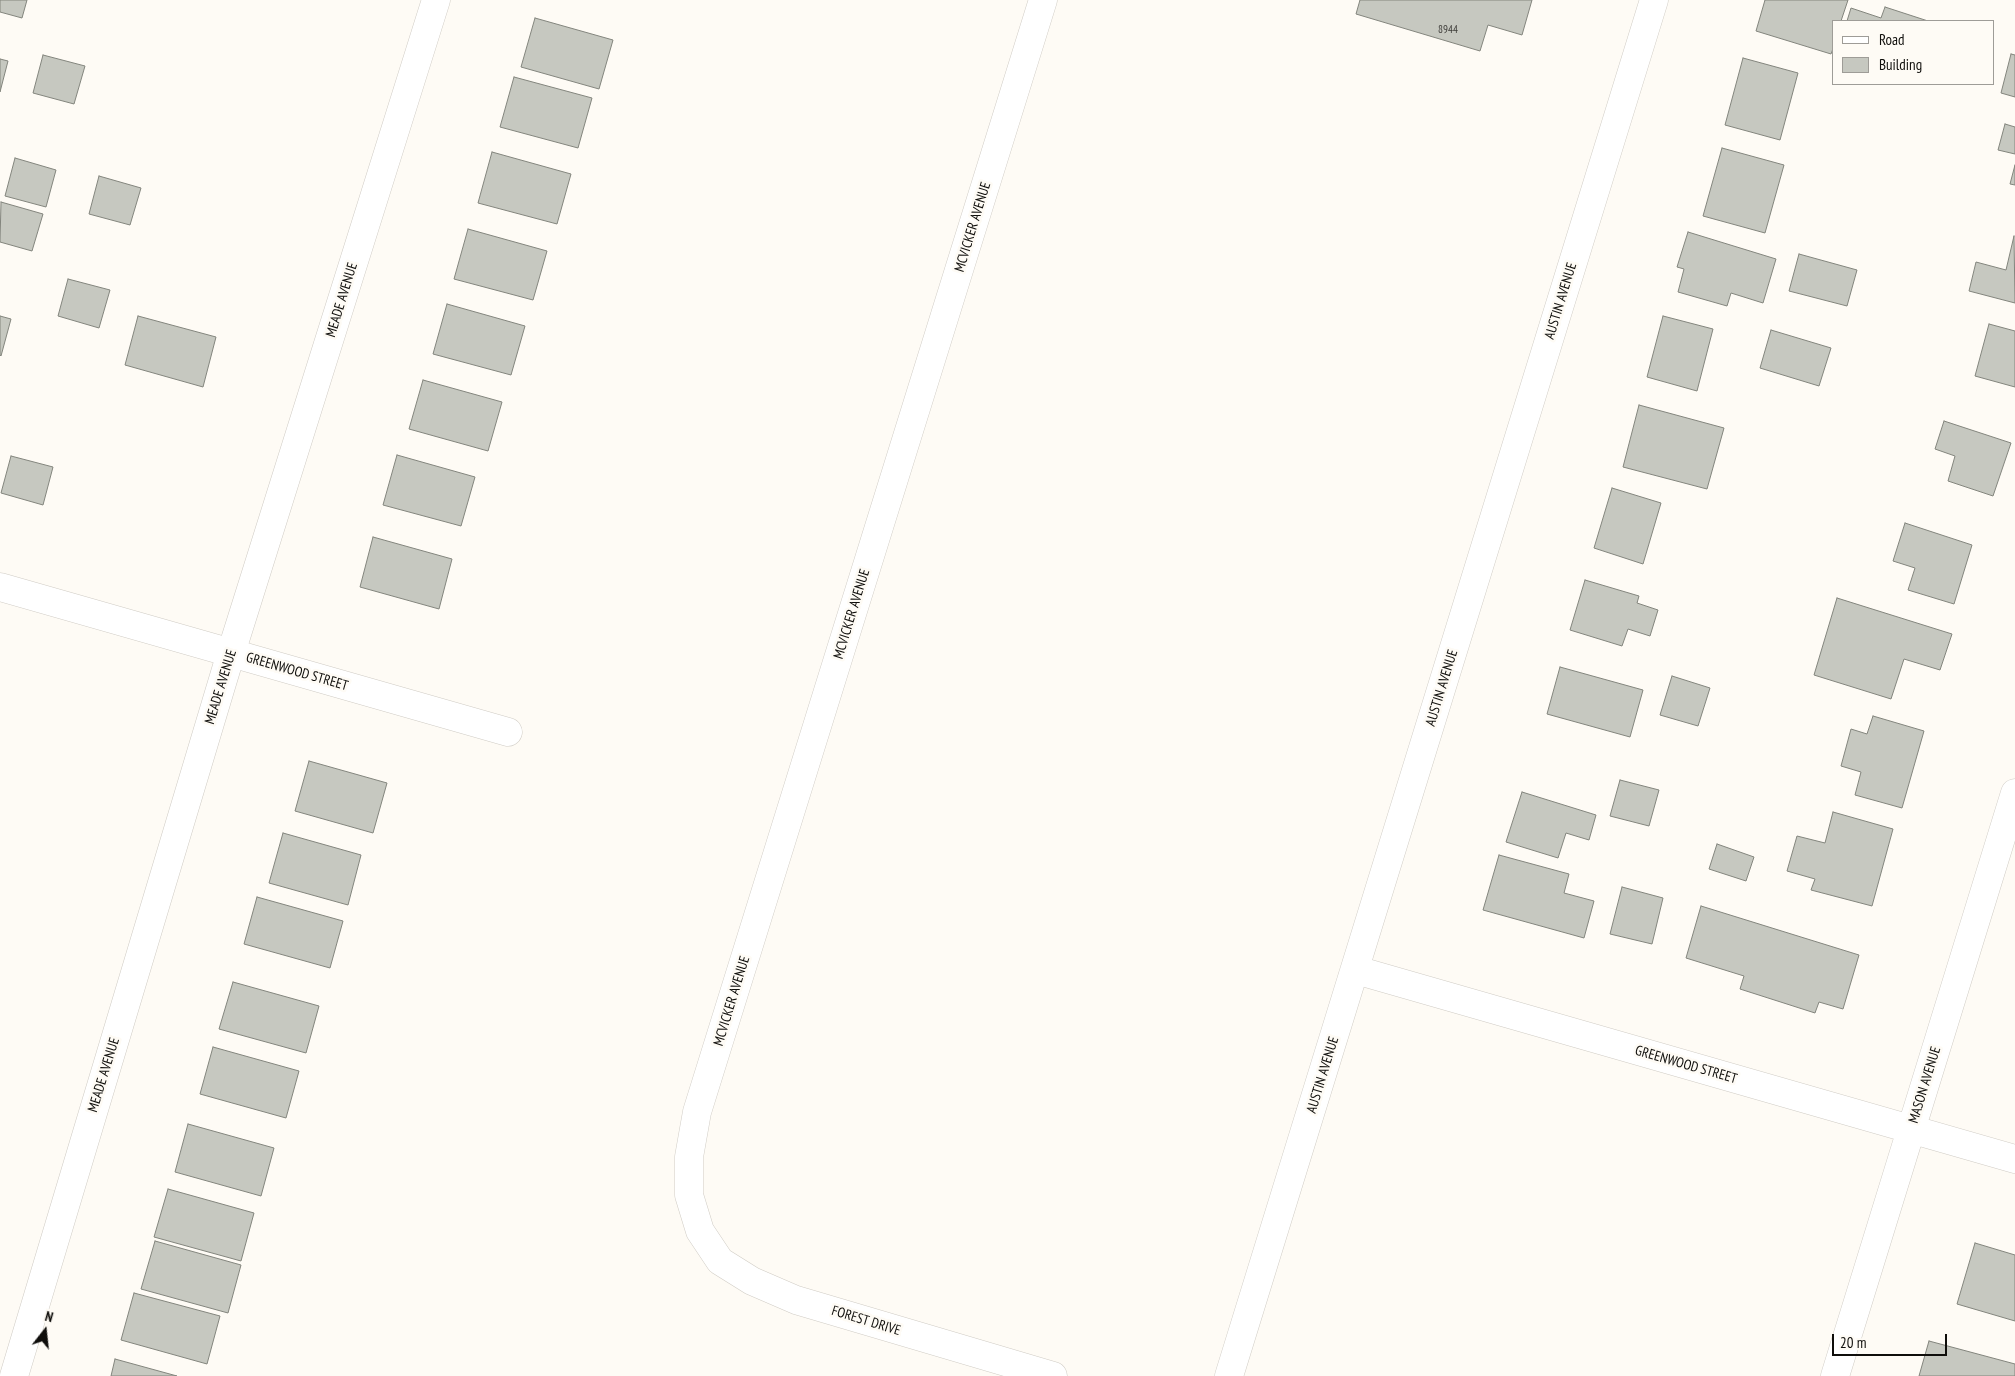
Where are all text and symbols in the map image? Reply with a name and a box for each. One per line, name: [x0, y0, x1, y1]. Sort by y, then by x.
legend: [1832, 20, 1995, 85]
house number: 8944: [1438, 23, 1458, 37]
text: Road: [1879, 30, 1905, 49]
text: Building: [1879, 55, 1922, 74]
street label: MCVICKER AVENUE: [951, 180, 995, 274]
street label: MEADE AVENUE: [323, 261, 361, 339]
street label: AUSTIN AVENUE: [1541, 261, 1581, 341]
street label: MCVICKER AVENUE: [830, 567, 874, 661]
street label: MEADE AVENUE: [202, 648, 240, 726]
street label: AUSTIN AVENUE: [1422, 648, 1462, 728]
street label: GREENWOOD STREET: [244, 649, 350, 695]
street label: MCVICKER AVENUE: [710, 954, 754, 1048]
street label: AUSTIN AVENUE: [1303, 1035, 1343, 1115]
street label: MEADE AVENUE: [85, 1036, 123, 1114]
street label: GREENWOOD STREET: [1633, 1042, 1739, 1088]
street label: MASON AVENUE: [1905, 1045, 1945, 1125]
street label: FOREST DRIVE: [829, 1303, 903, 1339]
north arrow: [20, 1306, 70, 1356]
text: N: [43, 1307, 55, 1326]
scale bar: [1835, 1324, 1950, 1356]
text: 20 m: [1840, 1333, 1866, 1352]

